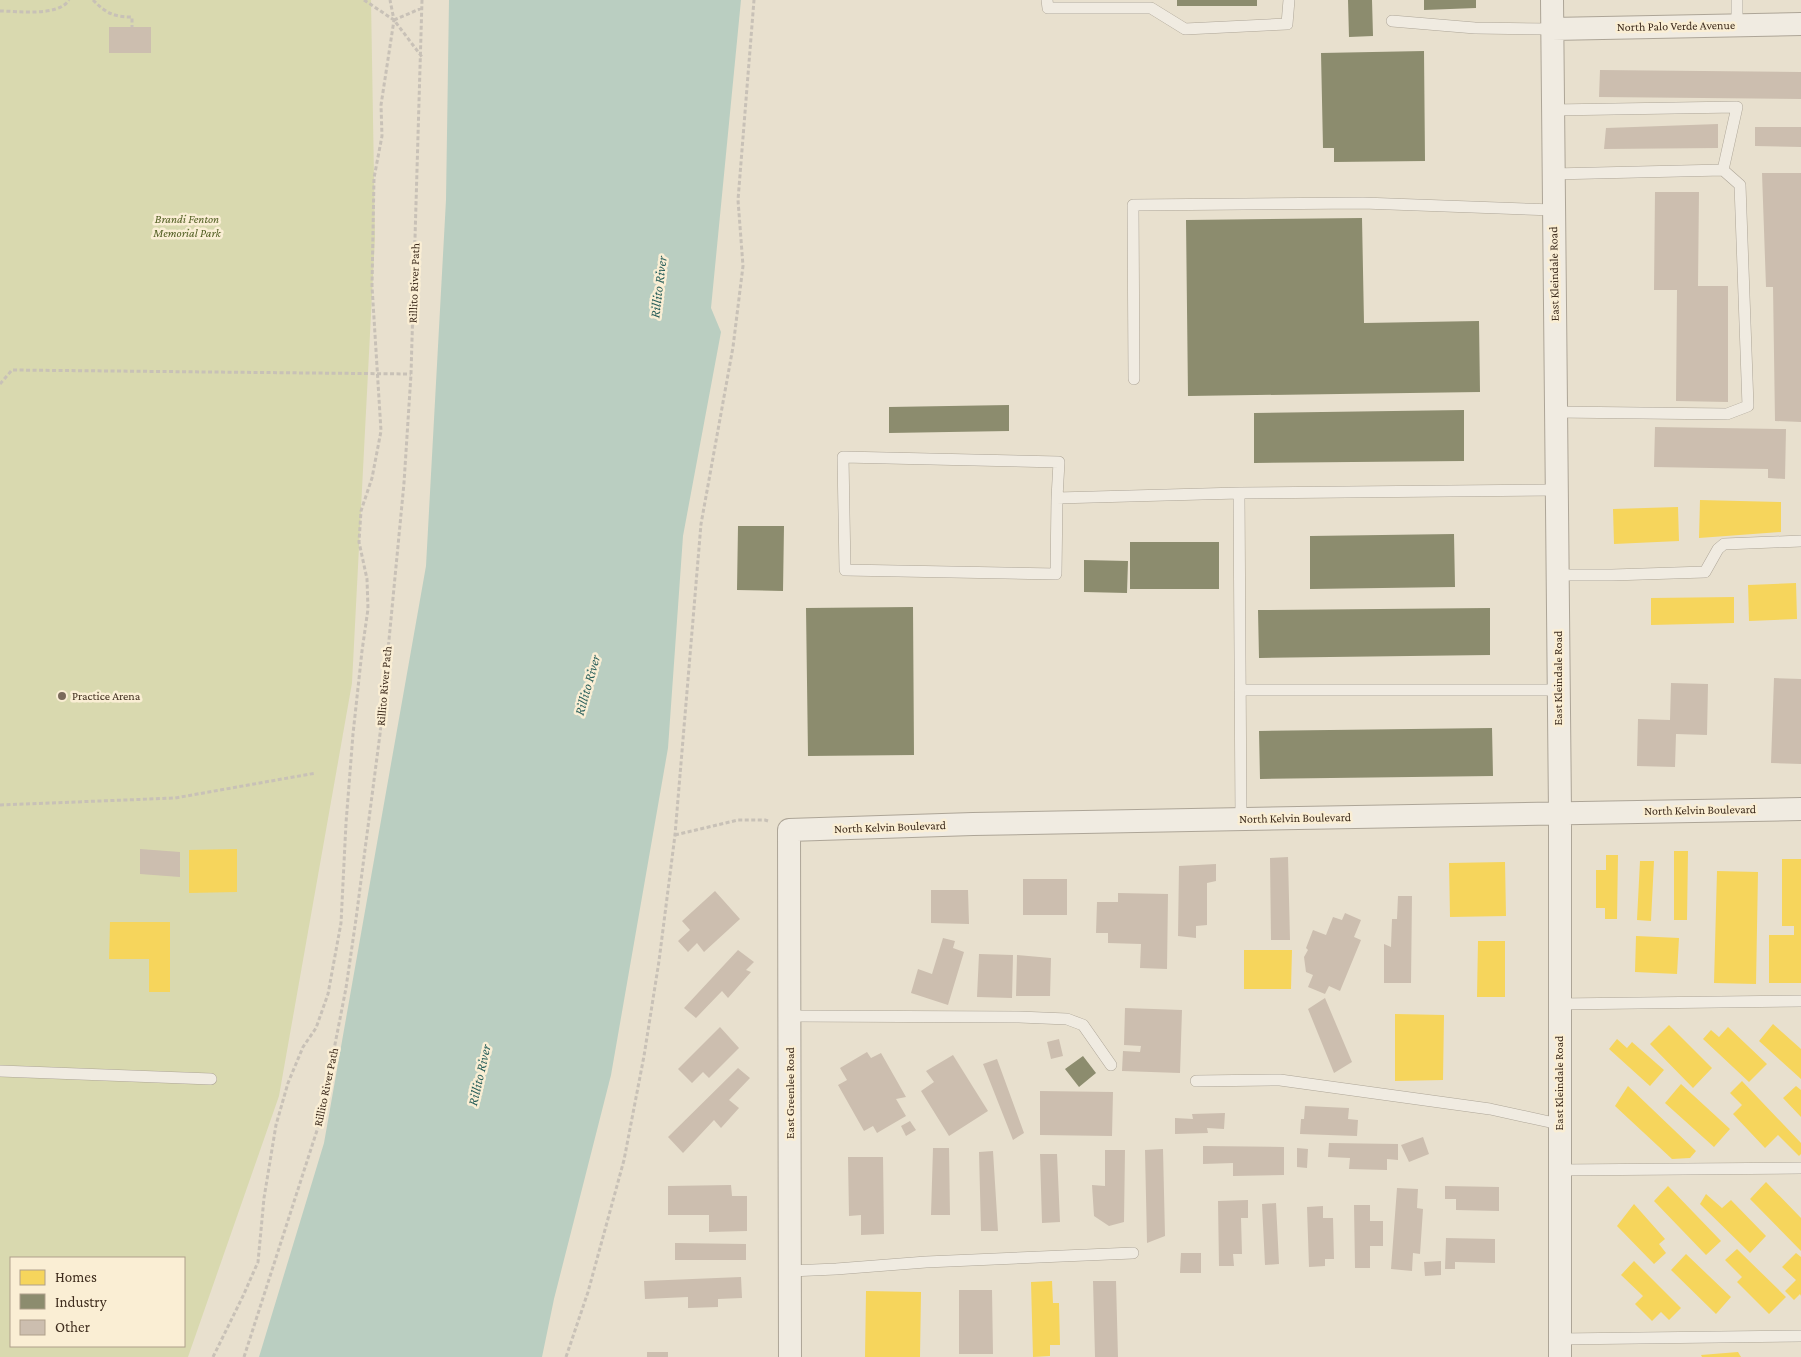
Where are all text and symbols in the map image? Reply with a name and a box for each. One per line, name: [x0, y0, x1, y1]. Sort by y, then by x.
street label: North Palo Verde Avenue: [1617, 18, 1735, 34]
park label: Brandi Fenton Memorial Park: [152, 212, 221, 240]
street label: East Kleindale Road: [1546, 226, 1562, 322]
street label: Rillito River Path: [406, 242, 422, 323]
water label: Rillito River: [646, 254, 670, 319]
street label: East Kleindale Road: [1551, 630, 1565, 725]
street label: Rillito River Path: [374, 645, 395, 727]
water label: Rillito River: [571, 652, 604, 717]
place label: Practice Arena: [72, 689, 141, 703]
marker: Practice Arena: [56, 690, 68, 702]
street label: North Kelvin Boulevard: [1644, 802, 1757, 818]
street label: North Kelvin Boulevard: [1239, 810, 1352, 826]
street label: North Kelvin Boulevard: [834, 818, 947, 836]
street label: East Kleindale Road: [1552, 1035, 1566, 1130]
water label: Rillito River: [464, 1042, 494, 1107]
street label: Rillito River Path: [311, 1046, 341, 1128]
street label: East Greenlee Road: [783, 1046, 797, 1139]
legend: [10, 1257, 185, 1347]
text: Homes: [55, 1269, 97, 1285]
text: Industry: [55, 1294, 107, 1311]
text: Other: [55, 1319, 91, 1335]

